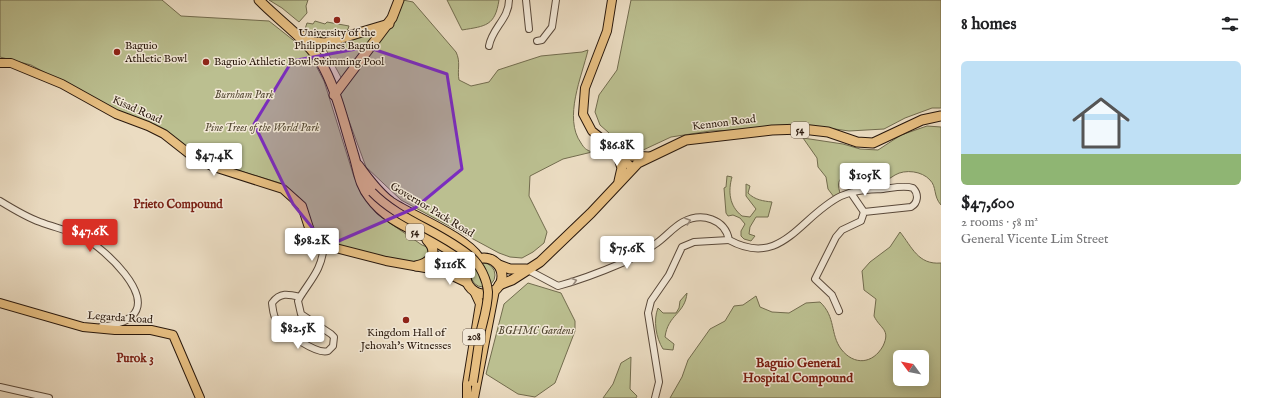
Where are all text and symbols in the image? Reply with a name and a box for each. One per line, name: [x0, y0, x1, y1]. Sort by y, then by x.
icon: filters: [1219, 13, 1241, 35]
text: 8 homes: [961, 14, 1016, 35]
marker: University of the Philippines Baguio: [332, 15, 342, 25]
place label: University of the Philippines Baguio: [294, 26, 380, 53]
place label: Baguio Athletic Bowl: [124, 39, 187, 66]
marker: Baguio Athletic Bowl: [112, 47, 122, 57]
place label: Baguio Athletic Bowl Swimming Pool: [214, 55, 384, 69]
marker: Baguio Athletic Bowl Swimming Pool: [201, 57, 211, 67]
icon: home: [1065, 87, 1137, 159]
park label: Burnham Park: [214, 88, 274, 102]
street label: Kisad Road: [110, 93, 164, 127]
street label: Kennon Road: [692, 112, 757, 134]
park label: Pine Trees of the World Park: [205, 121, 320, 135]
road number: 54: [791, 122, 809, 138]
pin: $86.8K: [584, 133, 650, 167]
text: $86.8K: [599, 137, 635, 154]
pin: $47.4K: [181, 143, 247, 177]
text: $47.4K: [195, 147, 233, 164]
pin: $105K: [837, 163, 893, 197]
text: $105K: [849, 167, 881, 184]
street label: Governor Pack Road: [387, 179, 477, 241]
text: $47,600: [961, 193, 1015, 214]
district label: Prieto Compound: [133, 197, 223, 213]
text: 2 rooms · 58 m²: [961, 214, 1038, 231]
one-way arrow: [684, 217, 691, 226]
pin: $47.6K: [57, 219, 123, 253]
text: $47.6K: [72, 223, 108, 240]
road number: 54: [406, 224, 424, 240]
pin: $98.2K: [279, 228, 345, 262]
text: General Vicente Lim Street: [961, 231, 1109, 248]
text: $98.2K: [294, 232, 330, 249]
pin: $75.6K: [594, 236, 660, 270]
text: $75.6K: [609, 240, 645, 257]
pin: $116K: [422, 252, 478, 286]
text: $116K: [434, 256, 466, 273]
one-way arrow: [570, 277, 577, 286]
street label: Legarda Road: [87, 309, 153, 327]
marker: Kingdom Hall of Jehovah's Witnesses: [401, 315, 411, 325]
pin: $82.5K: [265, 316, 331, 350]
text: $82.5K: [280, 320, 316, 337]
park label: BGHMC Gardens: [498, 324, 575, 338]
place label: Kingdom Hall of Jehovah's Witnesses: [359, 326, 451, 353]
road number: 208: [463, 329, 485, 345]
north arrow: [893, 350, 929, 386]
map controls: [893, 350, 929, 386]
district label: Purok 3: [116, 351, 154, 366]
district label: Baguio General Hospital Compound: [743, 355, 854, 387]

